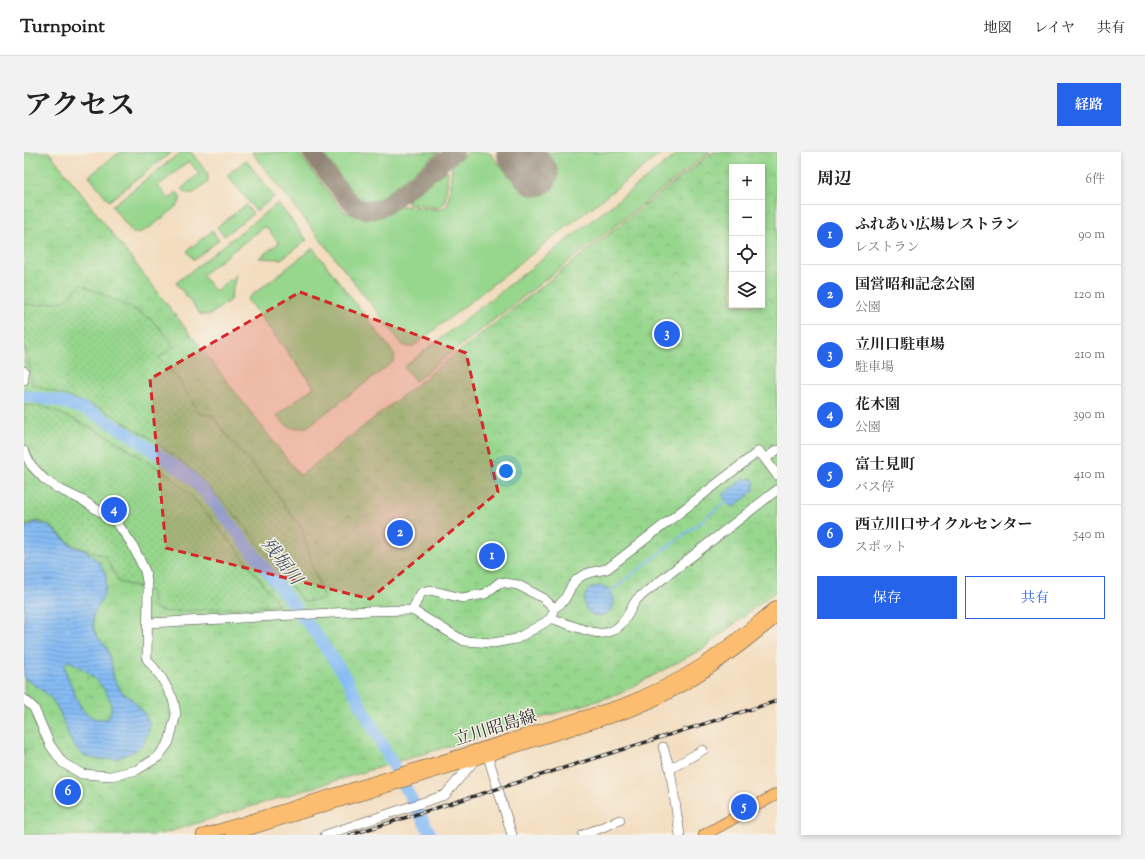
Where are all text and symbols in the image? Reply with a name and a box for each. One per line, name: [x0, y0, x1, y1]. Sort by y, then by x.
text: Turnpoint: [20, 14, 105, 41]
text: 地図: [984, 19, 1012, 39]
text: レイヤ: [1034, 19, 1075, 39]
text: 共有: [1097, 19, 1125, 39]
button: 経路: [1057, 83, 1121, 126]
text: アクセス: [24, 87, 135, 127]
map controls: [729, 164, 765, 308]
button: +: [729, 164, 765, 200]
text: 周辺: [817, 168, 851, 192]
text: 6件: [1086, 171, 1105, 189]
button: −: [729, 200, 765, 236]
text: ふれあい広場レストラン: [855, 215, 1020, 236]
text: 1: [828, 226, 832, 244]
text: 90 m: [1078, 226, 1105, 244]
button: locate: [729, 236, 765, 272]
text: レストラン: [855, 239, 920, 257]
button: layers: [729, 272, 765, 308]
text: 国営昭和記念公園: [855, 275, 975, 296]
text: 2: [827, 286, 833, 304]
text: 120 m: [1074, 286, 1105, 304]
text: 公園: [855, 299, 881, 317]
pin: 3: [654, 319, 680, 349]
text: 立川口駐車場: [855, 335, 945, 356]
text: 3: [827, 346, 833, 364]
text: 210 m: [1074, 346, 1105, 364]
text: 駐車場: [855, 359, 894, 377]
text: 花木園: [855, 395, 900, 416]
text: 4: [827, 406, 833, 424]
text: 390 m: [1073, 406, 1105, 424]
text: 公園: [855, 419, 881, 437]
text: 富士見町: [855, 455, 915, 476]
your location: [496, 461, 516, 481]
text: 5: [828, 466, 832, 484]
text: 410 m: [1074, 466, 1105, 484]
text: バス停: [855, 479, 894, 497]
pin: 4: [101, 495, 127, 525]
text: 西立川口サイクルセンター: [855, 515, 1033, 536]
pin: 2: [387, 518, 413, 548]
text: 6: [827, 526, 833, 544]
text: 540 m: [1074, 526, 1105, 544]
water label: 残堀川: [254, 533, 309, 593]
text: スポット: [855, 539, 907, 557]
pin: 1: [479, 541, 505, 571]
button: 保存: [817, 576, 957, 619]
button: 共有: [965, 576, 1105, 619]
street label: 立川昭島線: [451, 705, 540, 753]
pin: 6: [55, 777, 81, 807]
pin: 5: [731, 792, 757, 822]

